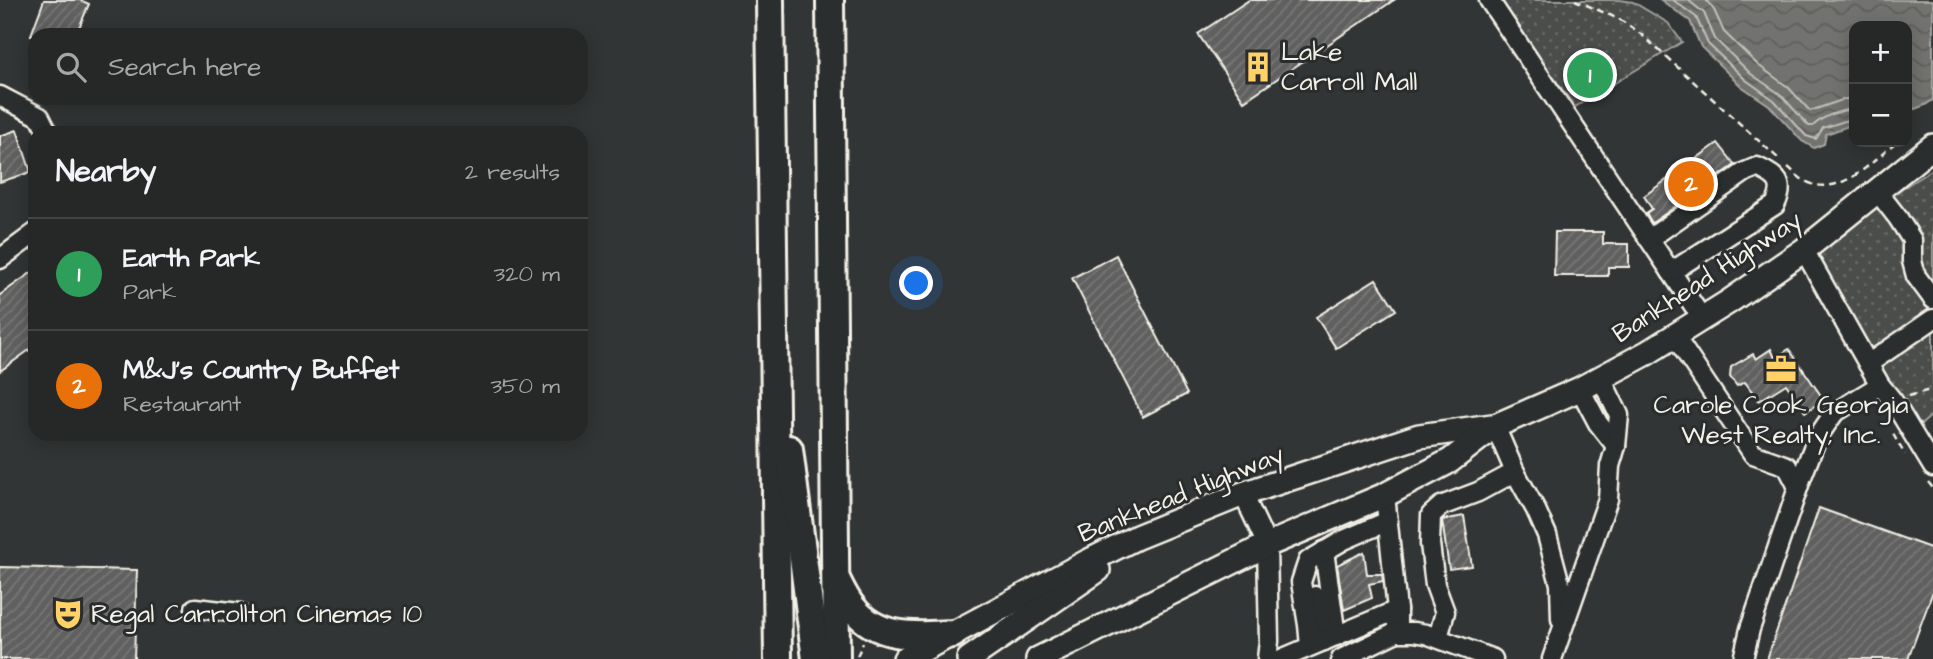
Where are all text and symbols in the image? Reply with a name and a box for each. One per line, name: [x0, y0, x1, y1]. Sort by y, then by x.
map controls: [1849, 21, 1912, 147]
button: +: [1849, 21, 1912, 84]
search box: [28, 28, 588, 105]
place label: Lake Carroll Mall: [1281, 34, 1417, 100]
icon: search: [52, 48, 90, 86]
text: Search here: [108, 49, 261, 85]
pin: 1: [1567, 49, 1613, 101]
building icon: Lake Carroll Mall: [1241, 50, 1275, 84]
button: −: [1849, 84, 1912, 147]
text: Nearby: [56, 151, 156, 193]
text: 2 results: [465, 156, 560, 188]
pin: 2: [1668, 158, 1714, 210]
street label: Bankhead Highway: [1605, 202, 1810, 353]
text: Earth Park: [123, 240, 260, 276]
text: 1: [78, 258, 80, 290]
text: 320 m: [494, 258, 560, 290]
your location: [899, 266, 933, 300]
text: Park: [123, 276, 176, 308]
text: M&J's Country Buffet: [123, 352, 399, 388]
office icon: Carole Cook Georgia West Realty, Inc.: [1764, 352, 1798, 386]
text: 2: [72, 370, 86, 402]
text: 350 m: [490, 370, 560, 402]
place label: Carole Cook Georgia West Realty, Inc.: [1654, 387, 1908, 455]
text: Restaurant: [123, 388, 241, 420]
street label: Bankhead Highway: [1073, 436, 1290, 554]
place label: Regal Carrollton Cinemas 10: [91, 596, 422, 634]
theatre icon: Regal Carrollton Cinemas 10: [51, 597, 85, 631]

